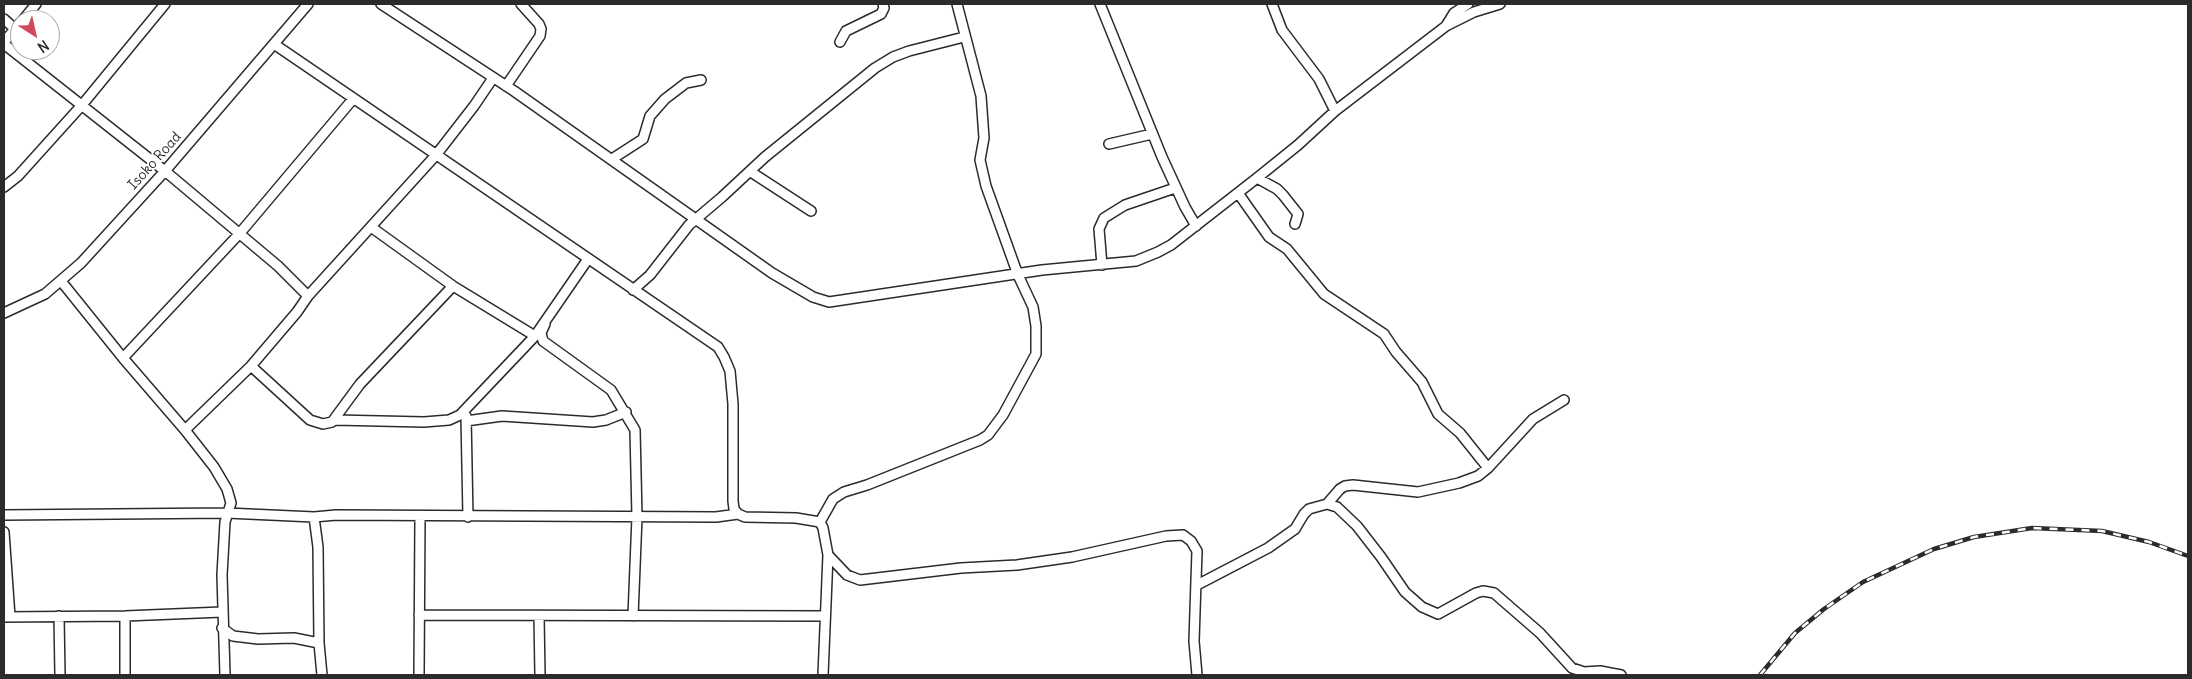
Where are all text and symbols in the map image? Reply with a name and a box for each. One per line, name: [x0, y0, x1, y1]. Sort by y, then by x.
north arrow: [10, 10, 60, 60]
text: N: [34, 36, 52, 57]
street label: Isoko Road: [125, 129, 185, 193]

